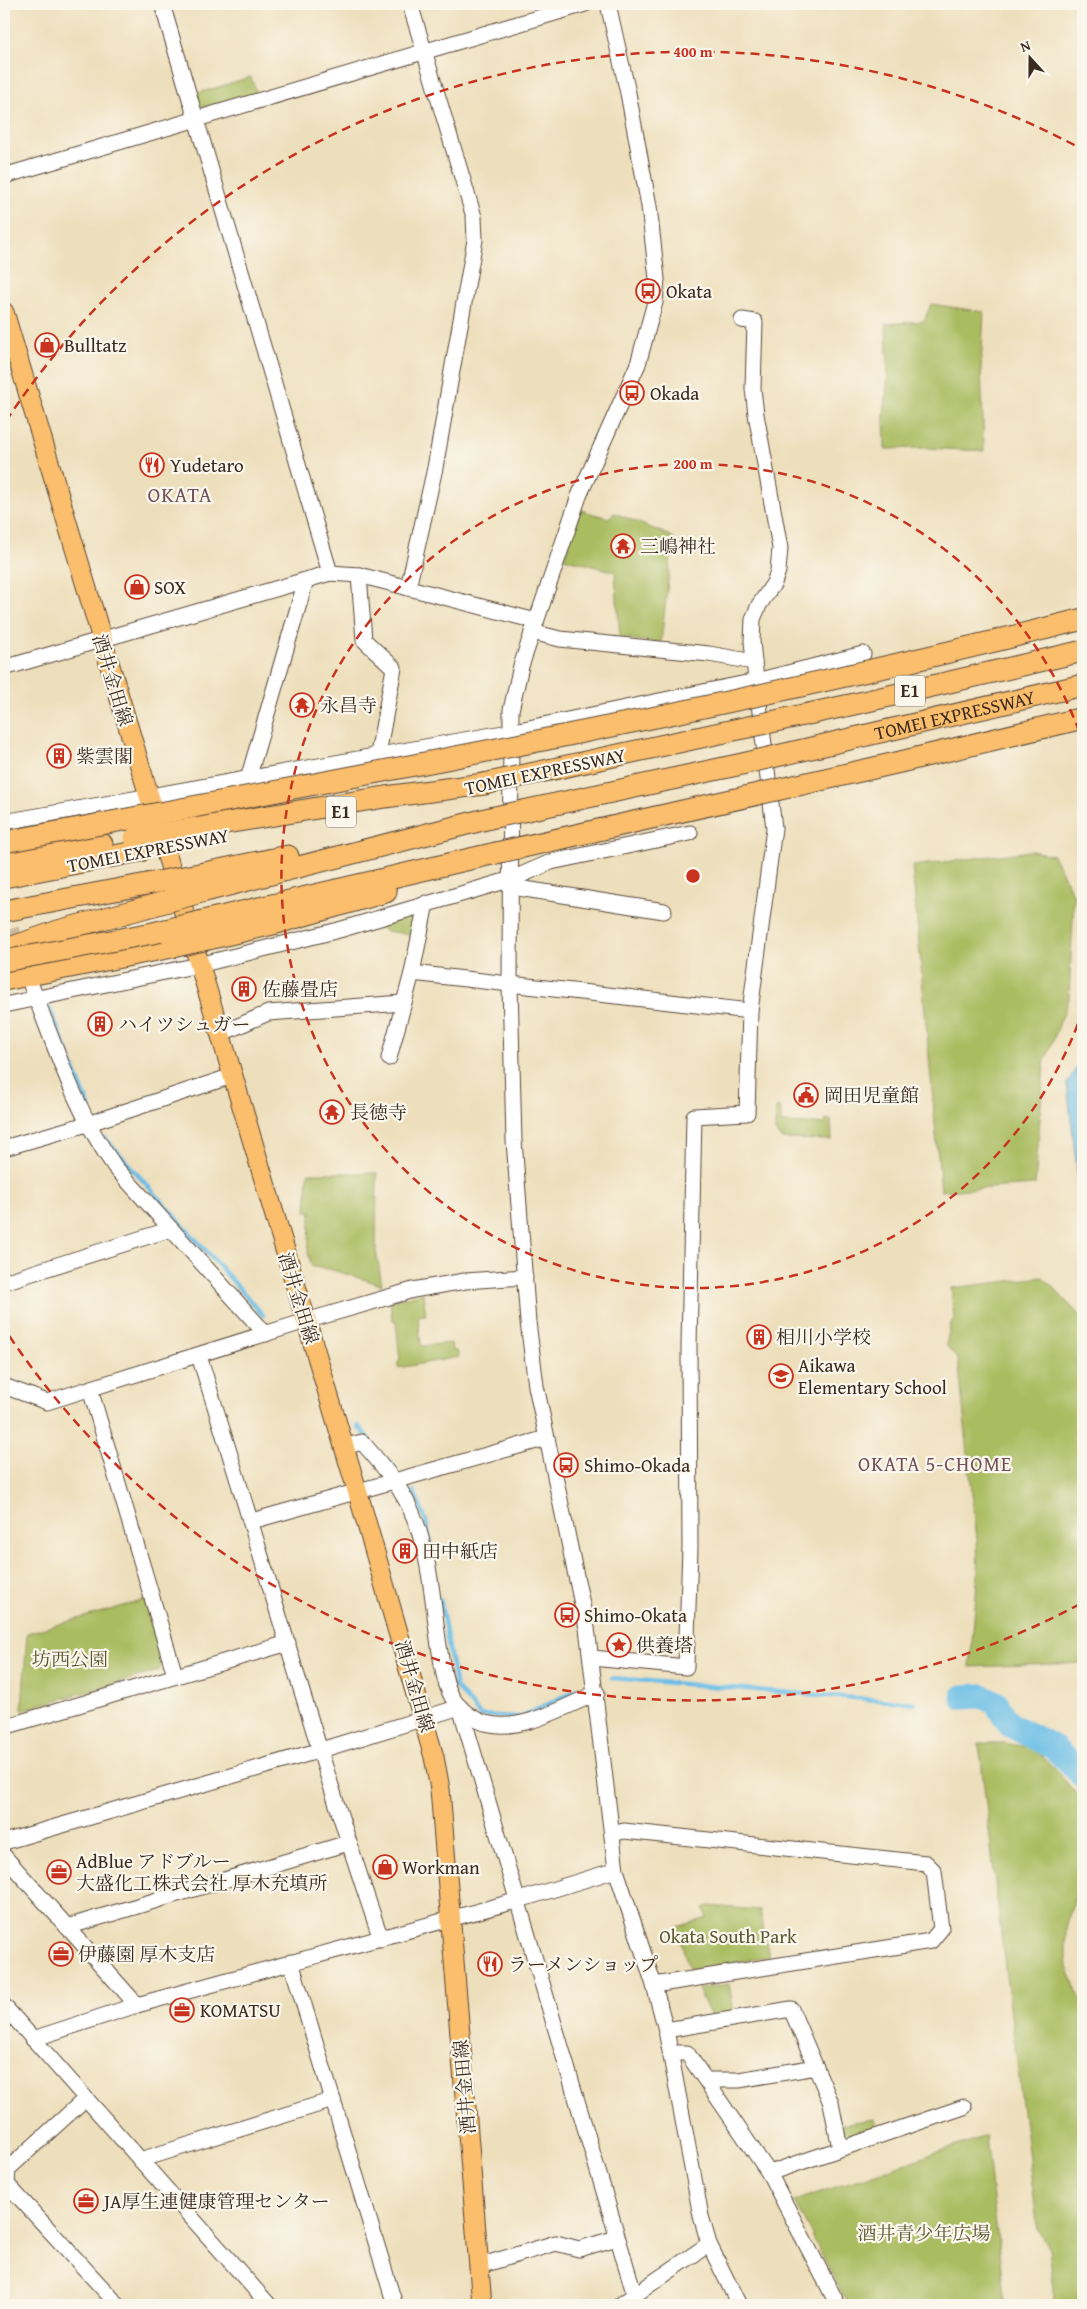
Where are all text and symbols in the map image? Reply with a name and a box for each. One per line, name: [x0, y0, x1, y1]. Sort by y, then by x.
north arrow: [1004, 32, 1054, 82]
text: N: [1017, 35, 1034, 57]
text: 400 m: [673, 41, 713, 62]
place label: Okata: [666, 277, 712, 305]
bus stop icon: Okata: [635, 278, 661, 304]
place label: Bulltatz: [64, 331, 126, 359]
shop icon: Bulltatz: [34, 332, 60, 358]
place label: Okada: [650, 379, 699, 407]
bus stop icon: Okada: [619, 380, 645, 406]
place label: Yudetaro: [170, 451, 244, 479]
restaurant icon: Yudetaro: [139, 452, 165, 478]
text: 200 m: [673, 453, 713, 474]
district label: OKATA: [147, 479, 213, 510]
place label: 三嶋神社: [640, 532, 716, 560]
temple icon: 三嶋神社: [610, 533, 636, 559]
place label: SOX: [154, 573, 186, 601]
shop icon: SOX: [124, 574, 150, 600]
street label: 酒井金田線: [86, 630, 140, 730]
road number: E1: [895, 676, 925, 706]
street label: TOMEI EXPRESSWAY: [872, 682, 1038, 747]
place label: 永昌寺: [320, 691, 377, 719]
temple icon: 永昌寺: [289, 692, 315, 718]
street label: TOMEI EXPRESSWAY: [462, 740, 629, 802]
place label: 紫雲閣: [76, 742, 133, 770]
building icon: 紫雲閣: [46, 743, 72, 769]
road number: E1: [326, 796, 356, 828]
street label: TOMEI EXPRESSWAY: [65, 820, 232, 879]
centre of rings: [684, 867, 702, 885]
place label: 佐藤畳店: [262, 975, 338, 1003]
building icon: 佐藤畳店: [231, 976, 257, 1002]
place label: ハイツシュガー: [118, 1010, 251, 1038]
building icon: ハイツシュガー: [87, 1011, 113, 1037]
place label: 岡田児童館: [824, 1081, 919, 1109]
public building icon: 岡田児童館: [793, 1082, 819, 1108]
place label: 長徳寺: [350, 1098, 407, 1126]
temple icon: 長徳寺: [319, 1099, 345, 1125]
street label: 酒井金田線: [272, 1248, 326, 1348]
place label: 相川小学校: [776, 1323, 871, 1351]
building icon: 相川小学校: [746, 1324, 772, 1350]
place label: Aikawa Elementary School: [798, 1351, 947, 1401]
school or university icon: Aikawa Elementary School: [768, 1363, 794, 1389]
district label: OKATA 5-CHOME: [858, 1449, 1012, 1478]
place label: Shimo-Okada: [584, 1451, 690, 1479]
bus stop icon: Shimo-Okada: [553, 1452, 579, 1478]
place label: 田中紙店: [422, 1537, 498, 1565]
building icon: 田中紙店: [392, 1538, 418, 1564]
place label: Shimo-Okata: [584, 1601, 687, 1629]
bus stop icon: Shimo-Okata: [554, 1602, 580, 1628]
place label: 供養塔: [636, 1631, 693, 1659]
place icon: 供養塔: [606, 1632, 632, 1658]
street label: 酒井金田線: [388, 1636, 442, 1736]
park label: 坊西公園: [32, 1645, 108, 1673]
place label: AdBlue アドブルー 大盛化工株式会社 厚木充填所: [76, 1847, 327, 1897]
place label: Workman: [402, 1853, 480, 1881]
shop icon: Workman: [372, 1854, 398, 1880]
office icon: AdBlue アドブルー 大盛化工株式会社 厚木充填所: [46, 1859, 72, 1885]
park label: Okata South Park: [659, 1922, 797, 1950]
place label: 伊藤園 厚木支店: [78, 1940, 215, 1968]
office icon: 伊藤園 厚木支店: [48, 1941, 74, 1967]
place label: ラーメンショップ: [508, 1950, 658, 1978]
restaurant icon: ラーメンショップ: [477, 1951, 503, 1977]
place label: KOMATSU: [200, 1996, 281, 2024]
office icon: KOMATSU: [169, 1997, 195, 2023]
street label: 酒井金田線: [446, 2038, 482, 2136]
place label: JA厚生連健康管理センター: [102, 2187, 330, 2215]
office icon: JA厚生連健康管理センター: [73, 2188, 99, 2214]
park label: 酒井青少年広場: [857, 2219, 991, 2247]

